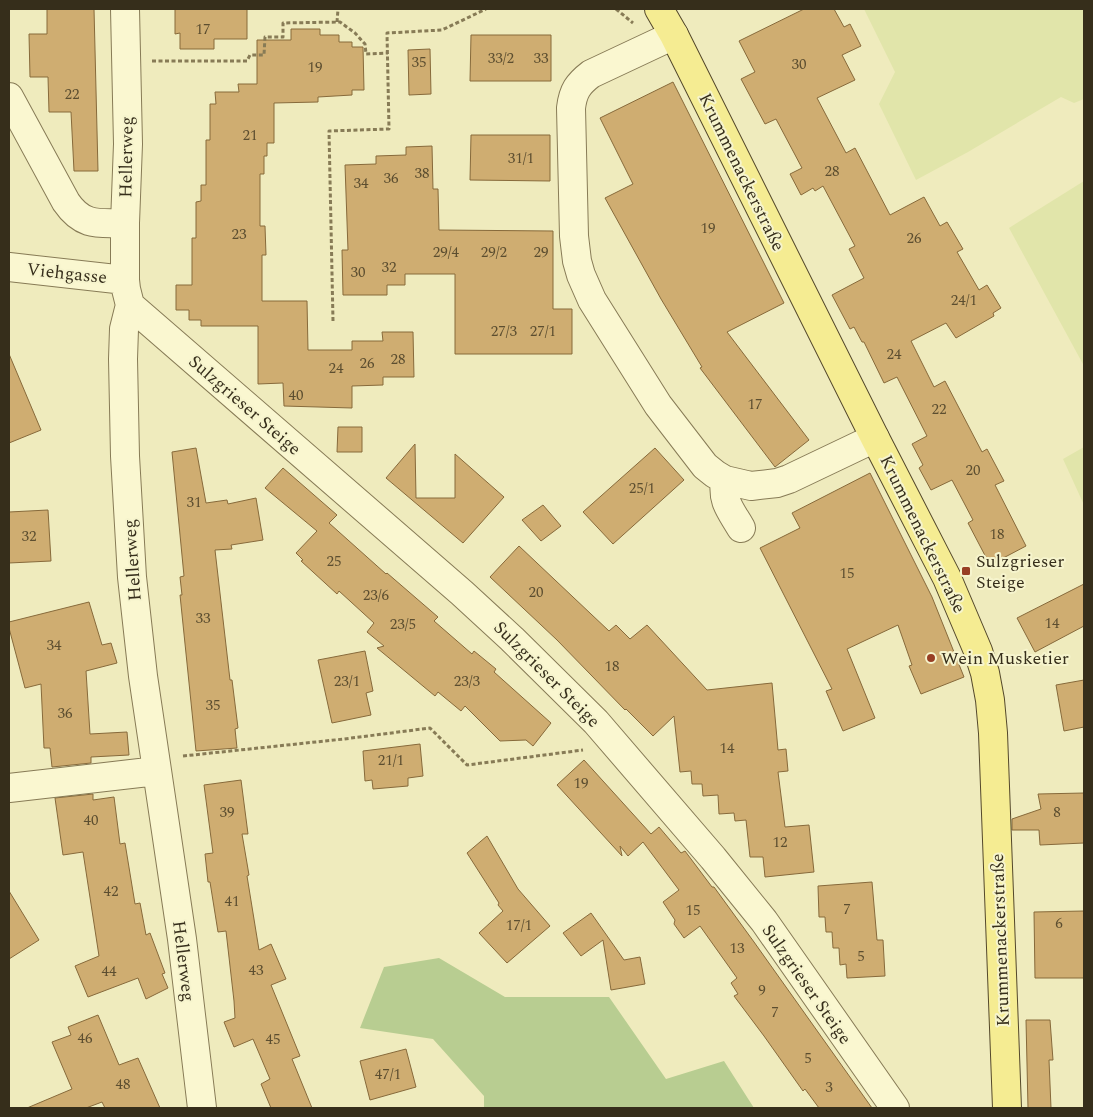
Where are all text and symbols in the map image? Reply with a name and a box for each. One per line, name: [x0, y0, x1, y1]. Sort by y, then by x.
house number: 17: [195, 18, 211, 41]
house number: 33/2: [488, 47, 514, 70]
house number: 33: [533, 47, 549, 70]
house number: 35: [411, 51, 427, 74]
house number: 30: [791, 53, 807, 76]
house number: 19: [307, 56, 323, 79]
house number: 22: [64, 83, 80, 106]
street label: Krummenackerstraße: [691, 89, 792, 256]
street label: Hellerweg: [112, 116, 141, 198]
house number: 21: [242, 124, 258, 147]
house number: 31/1: [508, 147, 534, 170]
house number: 28: [824, 160, 840, 183]
house number: 38: [414, 162, 430, 185]
house number: 36: [383, 167, 399, 190]
house number: 34: [353, 172, 369, 195]
house number: 19: [700, 217, 716, 240]
house number: 23: [231, 223, 247, 246]
house number: 26: [906, 227, 922, 250]
house number: 29/4: [433, 241, 460, 264]
house number: 29/2: [481, 241, 507, 264]
house number: 29: [533, 241, 549, 264]
street label: Viehgasse: [25, 256, 108, 291]
house number: 32: [381, 256, 397, 279]
house number: 30: [350, 261, 366, 284]
house number: 24/1: [951, 289, 977, 312]
house number: 27/3: [491, 320, 518, 343]
house number: 27/1: [530, 320, 556, 343]
house number: 24: [886, 343, 902, 366]
house number: 28: [390, 348, 406, 371]
street label: Sulzgrieser Steige: [182, 349, 307, 462]
house number: 26: [359, 352, 375, 375]
house number: 24: [328, 357, 344, 380]
house number: 40: [288, 384, 304, 407]
house number: 17: [747, 393, 763, 416]
house number: 22: [931, 398, 947, 421]
street label: Krummenackerstraße: [872, 451, 973, 618]
house number: 20: [965, 459, 981, 482]
house number: 25/1: [629, 477, 655, 500]
house number: 31: [186, 491, 202, 514]
street label: Hellerweg: [116, 518, 149, 602]
house number: 18: [989, 523, 1005, 546]
house number: 32: [21, 525, 37, 548]
place label: Sulzgrieser Steige: [976, 548, 1064, 596]
house number: 25: [326, 550, 342, 573]
house number: 15: [839, 562, 855, 585]
marker: Sulzgrieser Steige: [960, 565, 972, 577]
house number: 20: [528, 581, 544, 604]
house number: 23/6: [363, 584, 390, 607]
house number: 33: [195, 607, 211, 630]
house number: 14: [1044, 612, 1060, 635]
house number: 23/5: [390, 613, 416, 636]
street label: Sulzgrieser Steige: [487, 615, 606, 734]
house number: 34: [46, 634, 62, 657]
place label: Wein Musketier: [941, 645, 1069, 672]
marker: Wein Musketier: [925, 652, 937, 664]
house number: 18: [604, 655, 620, 678]
house number: 23/1: [334, 670, 360, 693]
house number: 23/3: [454, 670, 481, 693]
house number: 35: [205, 694, 221, 717]
house number: 36: [57, 702, 73, 725]
house number: 14: [719, 737, 735, 760]
house number: 21/1: [378, 749, 404, 772]
house number: 19: [573, 772, 589, 795]
house number: 39: [219, 801, 235, 824]
house number: 8: [1053, 801, 1061, 824]
house number: 40: [83, 809, 99, 832]
house number: 12: [772, 831, 788, 854]
street label: Krummenackerstraße: [984, 853, 1017, 1027]
house number: 42: [103, 880, 119, 903]
house number: 41: [224, 890, 240, 913]
house number: 7: [843, 898, 851, 921]
house number: 15: [685, 899, 701, 922]
house number: 6: [1055, 912, 1063, 935]
house number: 17/1: [506, 914, 532, 937]
street label: Sulzgrieser Steige: [755, 918, 858, 1050]
street label: Hellerweg: [165, 919, 202, 1003]
house number: 13: [729, 937, 745, 960]
house number: 5: [857, 945, 865, 968]
house number: 43: [248, 959, 264, 982]
house number: 44: [101, 960, 117, 983]
house number: 9: [758, 979, 766, 1002]
house number: 7: [771, 1001, 779, 1024]
house number: 46: [77, 1027, 93, 1050]
house number: 45: [265, 1028, 281, 1051]
house number: 5: [804, 1047, 812, 1070]
house number: 47/1: [375, 1063, 401, 1086]
house number: 48: [115, 1073, 131, 1096]
house number: 3: [825, 1076, 833, 1099]

